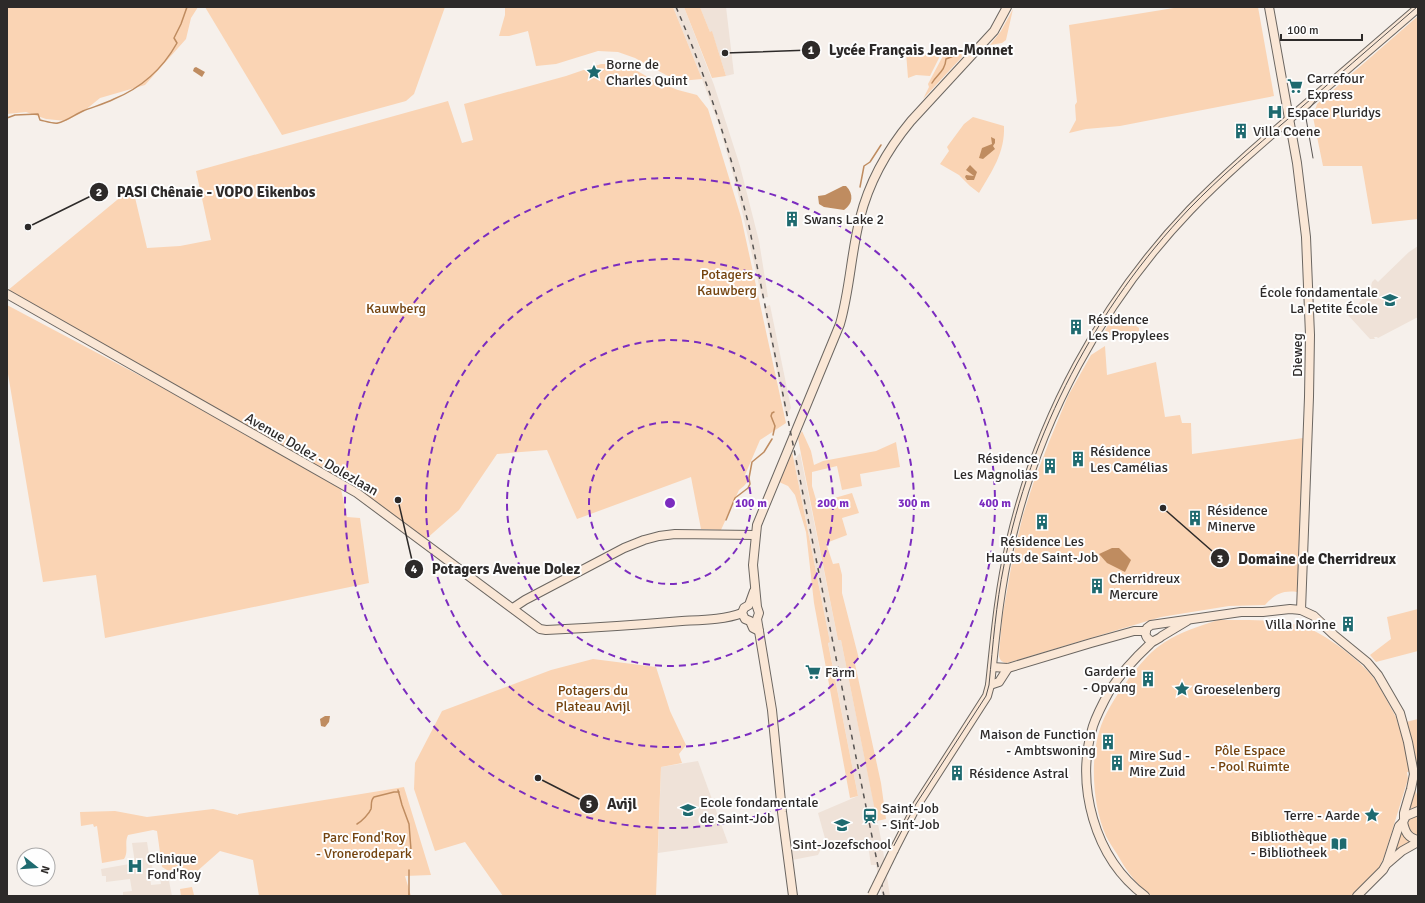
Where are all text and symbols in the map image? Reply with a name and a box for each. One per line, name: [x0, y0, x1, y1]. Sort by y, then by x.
scale bar: [1281, 16, 1362, 42]
text: 100 m: [1287, 23, 1319, 38]
callout: Lycée Français Jean-Monnet: [801, 36, 1021, 63]
text: Lycée Français Jean-Monnet: [829, 41, 1014, 59]
text: 1: [808, 43, 815, 58]
place label: Borne de Charles Quint: [606, 56, 688, 89]
place icon: Borne de Charles Quint: [585, 63, 603, 81]
place label: Carrefour Express: [1307, 70, 1365, 103]
supermarket icon: Carrefour Express: [1286, 77, 1304, 95]
hospital icon: Espace Pluridys: [1266, 103, 1284, 121]
place label: Espace Pluridys: [1287, 104, 1381, 121]
building icon: Villa Coene: [1232, 122, 1250, 140]
place label: Villa Coene: [1253, 123, 1320, 140]
callout: PASI Chênaie - VOPO Eikenbos: [89, 178, 324, 205]
text: PASI Chênaie - VOPO Eikenbos: [117, 183, 316, 201]
text: 2: [96, 185, 102, 200]
building icon: Swans Lake 2: [783, 210, 801, 228]
place label: Swans Lake 2: [804, 211, 884, 228]
park label: Potagers Kauwberg: [697, 266, 757, 299]
place label: École fondamentale La Petite École: [1260, 284, 1378, 317]
school or university icon: École fondamentale La Petite École: [1381, 291, 1399, 309]
park label: Kauwberg: [366, 300, 426, 317]
place label: Résidence Les Propylees: [1088, 311, 1169, 344]
building icon: Résidence Les Propylees: [1067, 318, 1085, 336]
street label: Dieweg: [1289, 333, 1306, 377]
street label: Avenue Dolez - Dolezlaan: [242, 409, 381, 500]
place label: Résidence Les Camélias: [1090, 443, 1168, 476]
place label: Résidence Les Magnolias: [953, 450, 1038, 483]
building icon: Résidence Les Camélias: [1069, 450, 1087, 468]
building icon: Résidence Les Magnolias: [1041, 457, 1059, 475]
centre of rings: [663, 496, 677, 510]
text: 100 m: [735, 496, 767, 511]
text: 200 m: [817, 496, 849, 511]
text: 300 m: [898, 496, 930, 511]
text: 400 m: [979, 496, 1011, 511]
place label: Résidence Minerve: [1207, 502, 1268, 535]
building icon: Résidence Minerve: [1186, 509, 1204, 527]
building icon: Résidence Les Hauts de Saint-Job: [1033, 513, 1051, 531]
place label: Résidence Les Hauts de Saint-Job: [986, 533, 1098, 566]
callout: Domaine de Cherridreux: [1210, 545, 1404, 572]
text: Domaine de Cherridreux: [1238, 550, 1397, 568]
text: 3: [1217, 552, 1223, 567]
callout: Potagers Avenue Dolez: [404, 555, 588, 582]
text: Potagers Avenue Dolez: [432, 560, 580, 578]
text: 4: [411, 562, 418, 577]
place label: Cherridreux Mercure: [1109, 570, 1180, 603]
building icon: Cherridreux Mercure: [1088, 577, 1106, 595]
building icon: Villa Norine: [1339, 615, 1357, 633]
place label: Villa Norine: [1265, 616, 1336, 633]
supermarket icon: Färm: [804, 663, 822, 681]
place label: Garderie - Opvang: [1083, 663, 1136, 696]
place label: Färm: [825, 664, 855, 681]
building icon: Garderie - Opvang: [1139, 670, 1157, 688]
place icon: Groeselenberg: [1173, 680, 1191, 698]
place label: Groeselenberg: [1194, 681, 1281, 698]
park label: Potagers du Plateau Avijl: [556, 682, 630, 715]
place label: Maison de Function - Ambtswoning: [980, 726, 1096, 759]
building icon: Maison de Function - Ambtswoning: [1099, 733, 1117, 751]
park label: Pôle Espace - Pool Ruimte: [1210, 742, 1290, 775]
place label: Mire Sud - Mire Zuid: [1129, 747, 1190, 780]
building icon: Mire Sud - Mire Zuid: [1108, 754, 1126, 772]
building icon: Résidence Astral: [948, 764, 966, 782]
place label: Résidence Astral: [969, 765, 1069, 782]
callout: Avijl: [579, 791, 645, 818]
place label: Ecole fondamentale de Saint-Job: [700, 794, 818, 827]
text: Avijl: [607, 795, 637, 813]
text: 5: [586, 797, 592, 812]
place label: Saint-Job - Sint-Job: [882, 800, 940, 833]
school or university icon: Ecole fondamentale de Saint-Job: [679, 801, 697, 819]
place icon: Terre - Aarde: [1363, 806, 1381, 824]
station icon: Saint-Job - Sint-Job: [861, 807, 879, 825]
place label: Terre - Aarde: [1284, 807, 1360, 824]
school or university icon: Sint-Jozefschool: [833, 816, 851, 834]
place label: Bibliothèque - Bibliotheek: [1251, 828, 1327, 861]
park label: Parc Fond'Roy - Vronerodepark: [316, 829, 412, 862]
library icon: Bibliothèque - Bibliotheek: [1330, 835, 1348, 853]
place label: Sint-Jozefschool: [793, 836, 891, 853]
north arrow: [16, 847, 56, 887]
place label: Clinique Fond'Roy: [147, 850, 201, 883]
hospital icon: Clinique Fond'Roy: [126, 857, 144, 875]
text: N: [38, 864, 52, 875]

